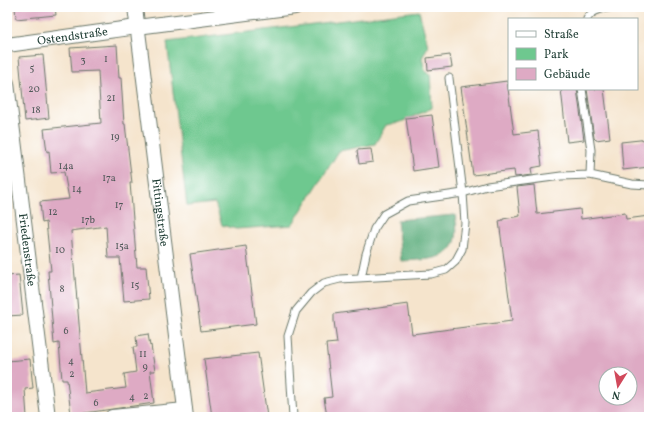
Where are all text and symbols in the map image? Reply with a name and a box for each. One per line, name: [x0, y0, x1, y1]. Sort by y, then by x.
legend: [508, 18, 638, 90]
street label: Ostendstraße: [36, 24, 109, 50]
text: Straße: [544, 27, 579, 43]
text: Park: [544, 47, 569, 63]
house number: 1: [104, 52, 108, 66]
house number: 3: [80, 53, 86, 67]
house number: 5: [30, 61, 35, 75]
text: Gebäude: [544, 67, 591, 83]
house number: 20: [28, 82, 40, 96]
house number: 21: [106, 91, 116, 105]
house number: 18: [32, 103, 40, 117]
house number: 19: [110, 130, 120, 144]
house number: 14a: [59, 159, 73, 173]
house number: 17a: [102, 171, 116, 185]
street label: Fittingstraße: [147, 178, 172, 248]
house number: 14: [72, 182, 82, 196]
house number: 17: [115, 198, 124, 212]
house number: 12: [48, 205, 58, 219]
street label: Friedenstraße: [14, 212, 39, 288]
house number: 17b: [81, 213, 96, 227]
house number: 15a: [115, 239, 129, 253]
house number: 10: [55, 243, 65, 257]
house number: 15: [131, 278, 140, 292]
house number: 8: [59, 282, 65, 296]
house number: 6: [63, 324, 69, 338]
house number: 11: [139, 347, 147, 361]
house number: 4: [68, 354, 74, 368]
house number: 9: [142, 360, 148, 374]
north arrow: [598, 366, 638, 406]
house number: 2: [69, 367, 75, 381]
text: N: [611, 386, 622, 402]
house number: 2: [143, 389, 149, 403]
house number: 4: [129, 390, 135, 404]
house number: 6: [93, 396, 99, 410]

